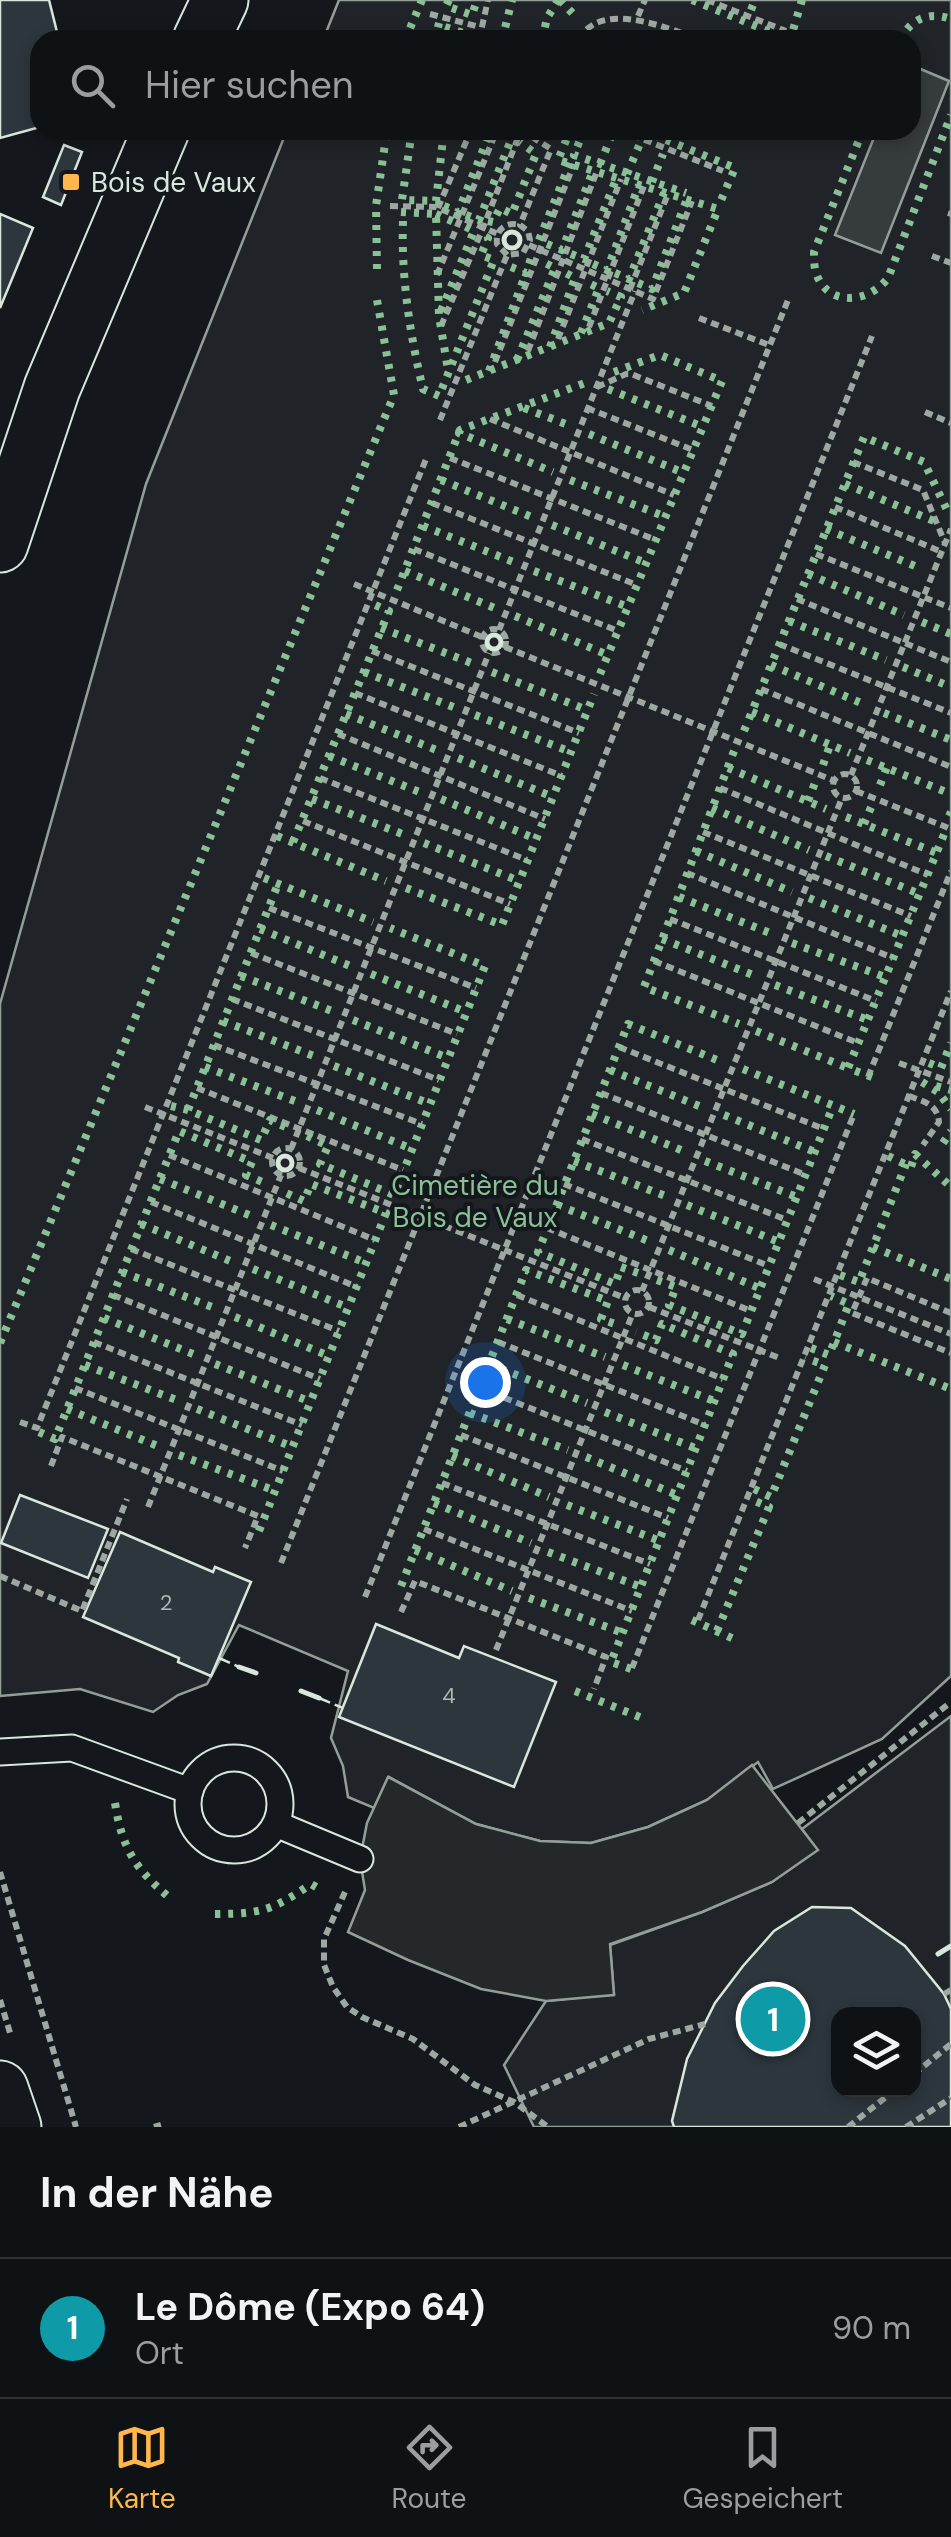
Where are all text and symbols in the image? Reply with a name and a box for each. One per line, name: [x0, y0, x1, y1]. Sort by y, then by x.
search box: [30, 30, 921, 140]
icon: search: [65, 58, 120, 113]
text: Hier suchen: [145, 60, 354, 110]
place label: Bois de Vaux: [91, 164, 256, 201]
marker: Bois de Vaux: [60, 171, 82, 193]
park label: Cimetière du Bois de Vaux: [391, 1167, 559, 1236]
your location: [460, 1357, 511, 1408]
house number: 2: [160, 1588, 172, 1617]
house number: 4: [442, 1681, 456, 1710]
pin: 1: [740, 1982, 806, 2056]
map controls: [831, 2007, 921, 2097]
button: layers: [831, 2007, 921, 2097]
text: In der Nähe: [40, 2165, 274, 2220]
text: Le Dôme (Expo 64): [135, 2282, 485, 2332]
text: 1: [67, 2307, 78, 2349]
text: 90 m: [832, 2307, 911, 2349]
text: Ort: [135, 2332, 184, 2374]
tab: Karte: [108, 2420, 176, 2517]
tab: Route: [392, 2420, 467, 2517]
tab: Gespeichert: [682, 2420, 843, 2517]

